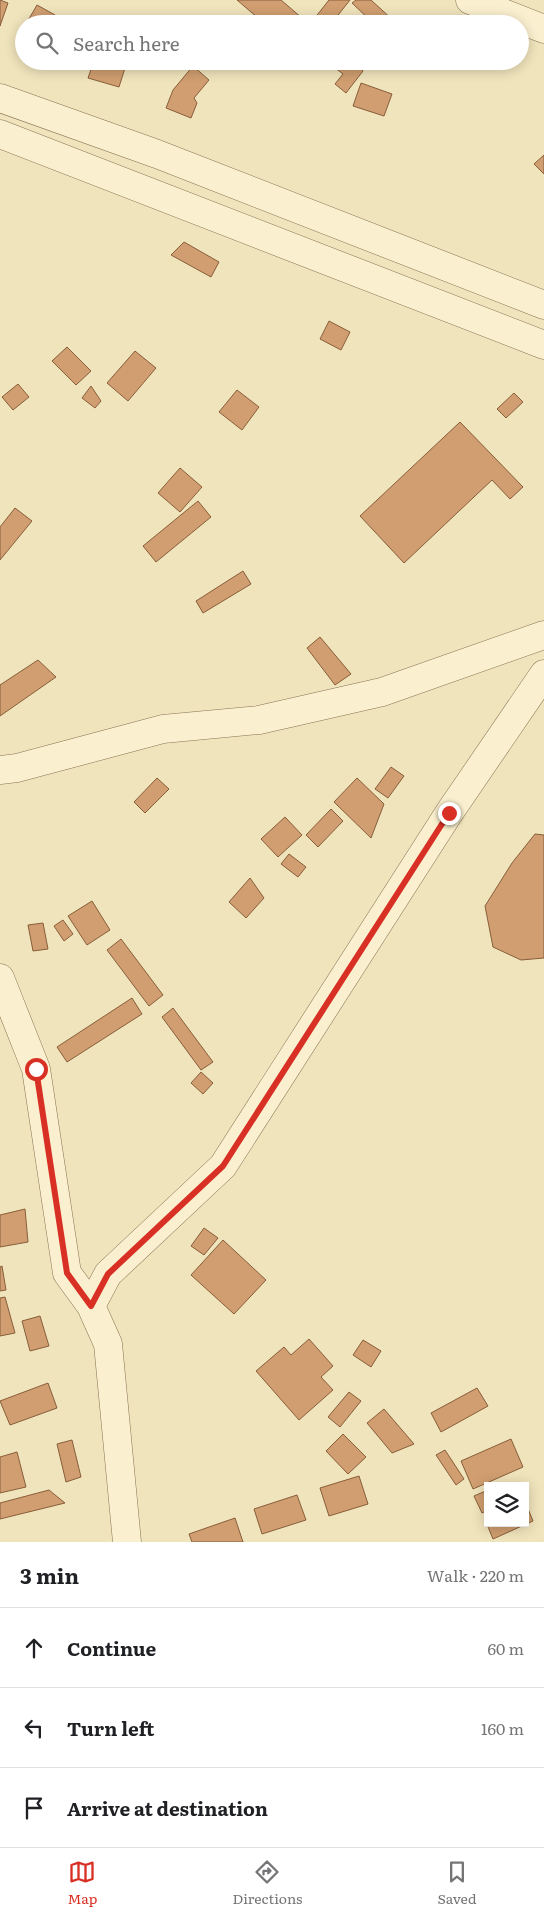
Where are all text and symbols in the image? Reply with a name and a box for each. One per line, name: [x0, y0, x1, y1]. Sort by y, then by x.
search box: [15, 15, 529, 70]
icon: search: [33, 29, 61, 57]
text: Search here: [73, 29, 180, 57]
route end: [438, 802, 461, 825]
route start: [25, 1058, 48, 1081]
map controls: [484, 1482, 529, 1527]
button: layers: [484, 1482, 529, 1527]
text: 3 min: [20, 1559, 79, 1590]
text: Walk · 220 m: [427, 1563, 524, 1587]
icon: ahead: [20, 1634, 48, 1662]
text: Continue: [67, 1634, 156, 1662]
text: 60 m: [487, 1636, 524, 1660]
icon: left: [20, 1714, 48, 1742]
text: Turn left: [67, 1714, 154, 1742]
text: 160 m: [481, 1716, 524, 1740]
icon: arrive: [20, 1794, 48, 1822]
text: Arrive at destination: [67, 1794, 268, 1822]
tab: Map: [68, 1858, 97, 1908]
tab: Directions: [232, 1858, 302, 1908]
tab: Saved: [437, 1858, 476, 1908]

